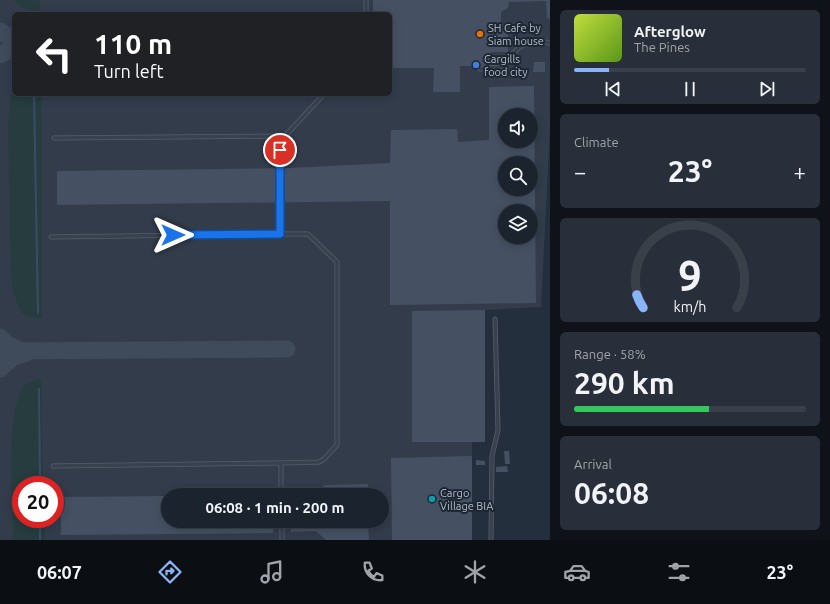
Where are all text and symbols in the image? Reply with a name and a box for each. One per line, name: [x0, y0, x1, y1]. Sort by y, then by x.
place label: SH Cafe by Siam house: [488, 22, 544, 47]
text: Afterglow: [634, 23, 706, 40]
icon: left: [28, 28, 80, 80]
text: 110 m: [94, 28, 172, 59]
marker: SH Cafe by Siam house: [475, 29, 485, 39]
text: The Pines: [634, 40, 690, 54]
place label: Cargills food city: [484, 53, 528, 78]
marker: Cargills food city: [471, 60, 481, 70]
text: Turn left: [94, 61, 164, 81]
icon: previous: [602, 78, 624, 100]
icon: pause: [679, 78, 701, 100]
icon: next: [756, 78, 778, 100]
map controls: [498, 108, 538, 244]
button: sound: [498, 108, 538, 148]
pin: [263, 133, 297, 167]
text: Climate: [574, 135, 619, 149]
icon: arrive: [269, 139, 291, 161]
text: 23°: [668, 154, 712, 188]
button: search: [498, 156, 538, 196]
text: −: [574, 159, 586, 184]
text: +: [794, 159, 806, 184]
button: layers: [498, 204, 538, 244]
position arrow: [152, 214, 194, 256]
text: 9: [678, 252, 702, 299]
text: km/h: [674, 299, 706, 315]
text: Range · 58%: [574, 347, 646, 361]
text: 290 km: [574, 366, 675, 400]
text: Arrival: [574, 457, 612, 471]
speed limit sign: 20: [12, 476, 64, 528]
text: 06:08: [574, 476, 649, 510]
place label: Cargo Village BIA: [440, 487, 494, 512]
marker: Cargo Village BIA: [427, 494, 437, 504]
text: 06:08 · 1 min · 200 m: [206, 499, 344, 516]
icon: directions: [156, 558, 184, 586]
icon: music: [258, 558, 286, 586]
icon: phone: [359, 558, 387, 586]
icon: climate: [461, 558, 489, 586]
icon: car: [563, 558, 591, 586]
icon: filters: [665, 558, 693, 586]
text: 06:07: [37, 562, 82, 582]
text: 23°: [766, 562, 793, 582]

